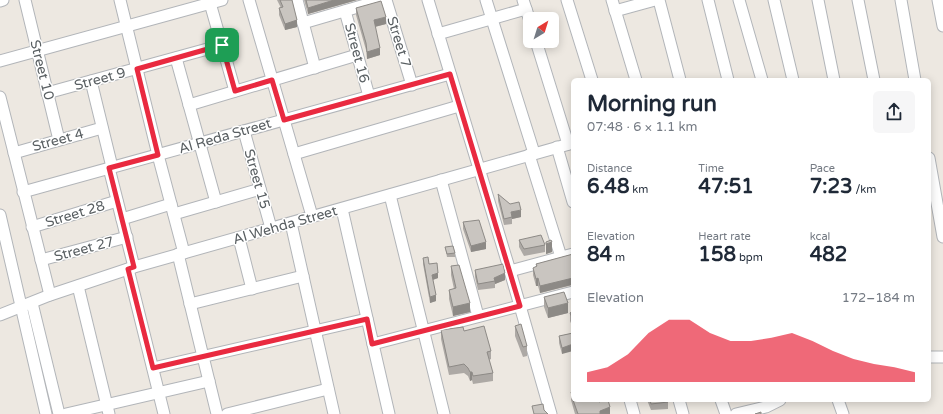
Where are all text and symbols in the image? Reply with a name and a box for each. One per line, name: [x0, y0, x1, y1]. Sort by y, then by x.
north arrow: [523, 12, 559, 48]
map controls: [523, 12, 559, 48]
street label: Street 7: [383, 14, 415, 70]
street label: Street 16: [341, 21, 373, 85]
pin: [205, 28, 239, 62]
icon: arrive: [211, 34, 233, 56]
street label: Street 10: [26, 38, 58, 102]
street label: Street 9: [72, 64, 128, 94]
text: Morning run: [587, 91, 717, 117]
button: share: [873, 91, 915, 133]
street label: Al Reda Street: [177, 114, 274, 157]
text: 07:48 · 6 × 1.1 km: [587, 119, 698, 135]
street label: Street 4: [30, 125, 86, 155]
street label: Street 15: [240, 147, 274, 211]
text: Distance: [587, 162, 632, 175]
text: Time: [698, 162, 724, 175]
text: Pace: [810, 162, 835, 175]
text: 6.48: [587, 175, 629, 199]
text: 47:51: [698, 175, 754, 199]
text: 7:23: [810, 175, 853, 199]
text: km: [629, 183, 648, 196]
text: /km: [853, 183, 876, 196]
street label: Street 28: [43, 197, 107, 231]
street label: Al Wehda Street: [231, 202, 340, 248]
text: Elevation: [587, 230, 635, 243]
text: Heart rate: [698, 230, 751, 243]
text: kcal: [810, 230, 830, 243]
street label: Street 27: [52, 233, 116, 265]
text: 84: [587, 243, 612, 267]
text: 158: [698, 243, 736, 267]
text: 482: [810, 243, 847, 267]
text: m: [612, 251, 625, 264]
text: bpm: [736, 251, 763, 264]
text: Elevation: [587, 290, 644, 306]
text: 172–184 m: [842, 290, 915, 306]

